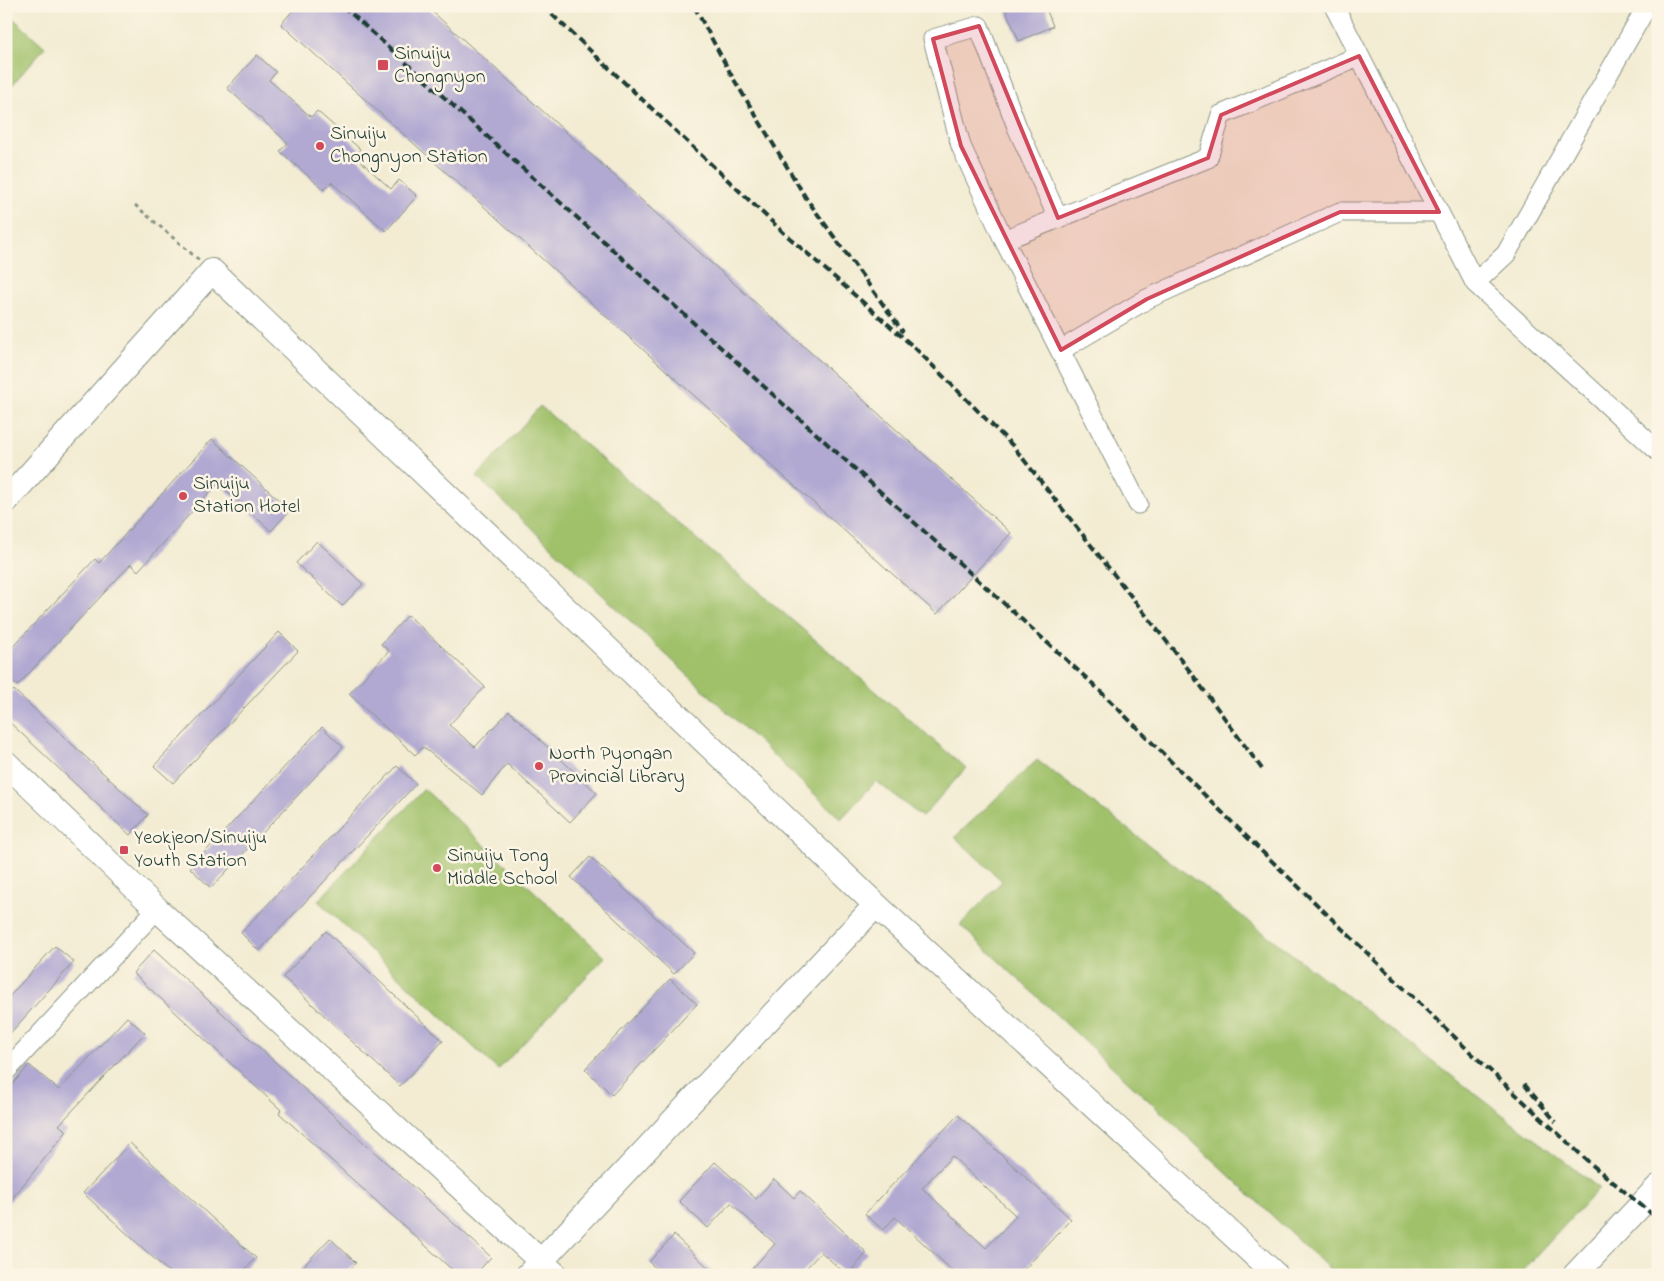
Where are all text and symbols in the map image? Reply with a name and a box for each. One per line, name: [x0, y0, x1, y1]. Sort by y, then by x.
place label: Sinuiju Chongnyon: [394, 40, 486, 93]
marker: Sinuiju Chongnyon: [376, 58, 390, 72]
place label: Sinuiju Chongnyon Station: [330, 120, 488, 173]
marker: Sinuiju Chongnyon Station: [314, 140, 326, 152]
place label: Sinuiju Station Hotel: [193, 470, 300, 522]
marker: Sinuiju Station Hotel: [177, 490, 189, 502]
place label: North Pyongan Provincial Library: [549, 740, 685, 792]
marker: North Pyongan Provincial Library: [533, 760, 545, 772]
place label: Yeokjeon/Sinuiju Youth Station: [134, 824, 267, 876]
place label: Sinuiju Tong Middle School: [447, 842, 557, 894]
marker: Yeokjeon/Sinuiju Youth Station: [118, 844, 130, 856]
marker: Sinuiju Tong Middle School: [431, 862, 443, 874]

